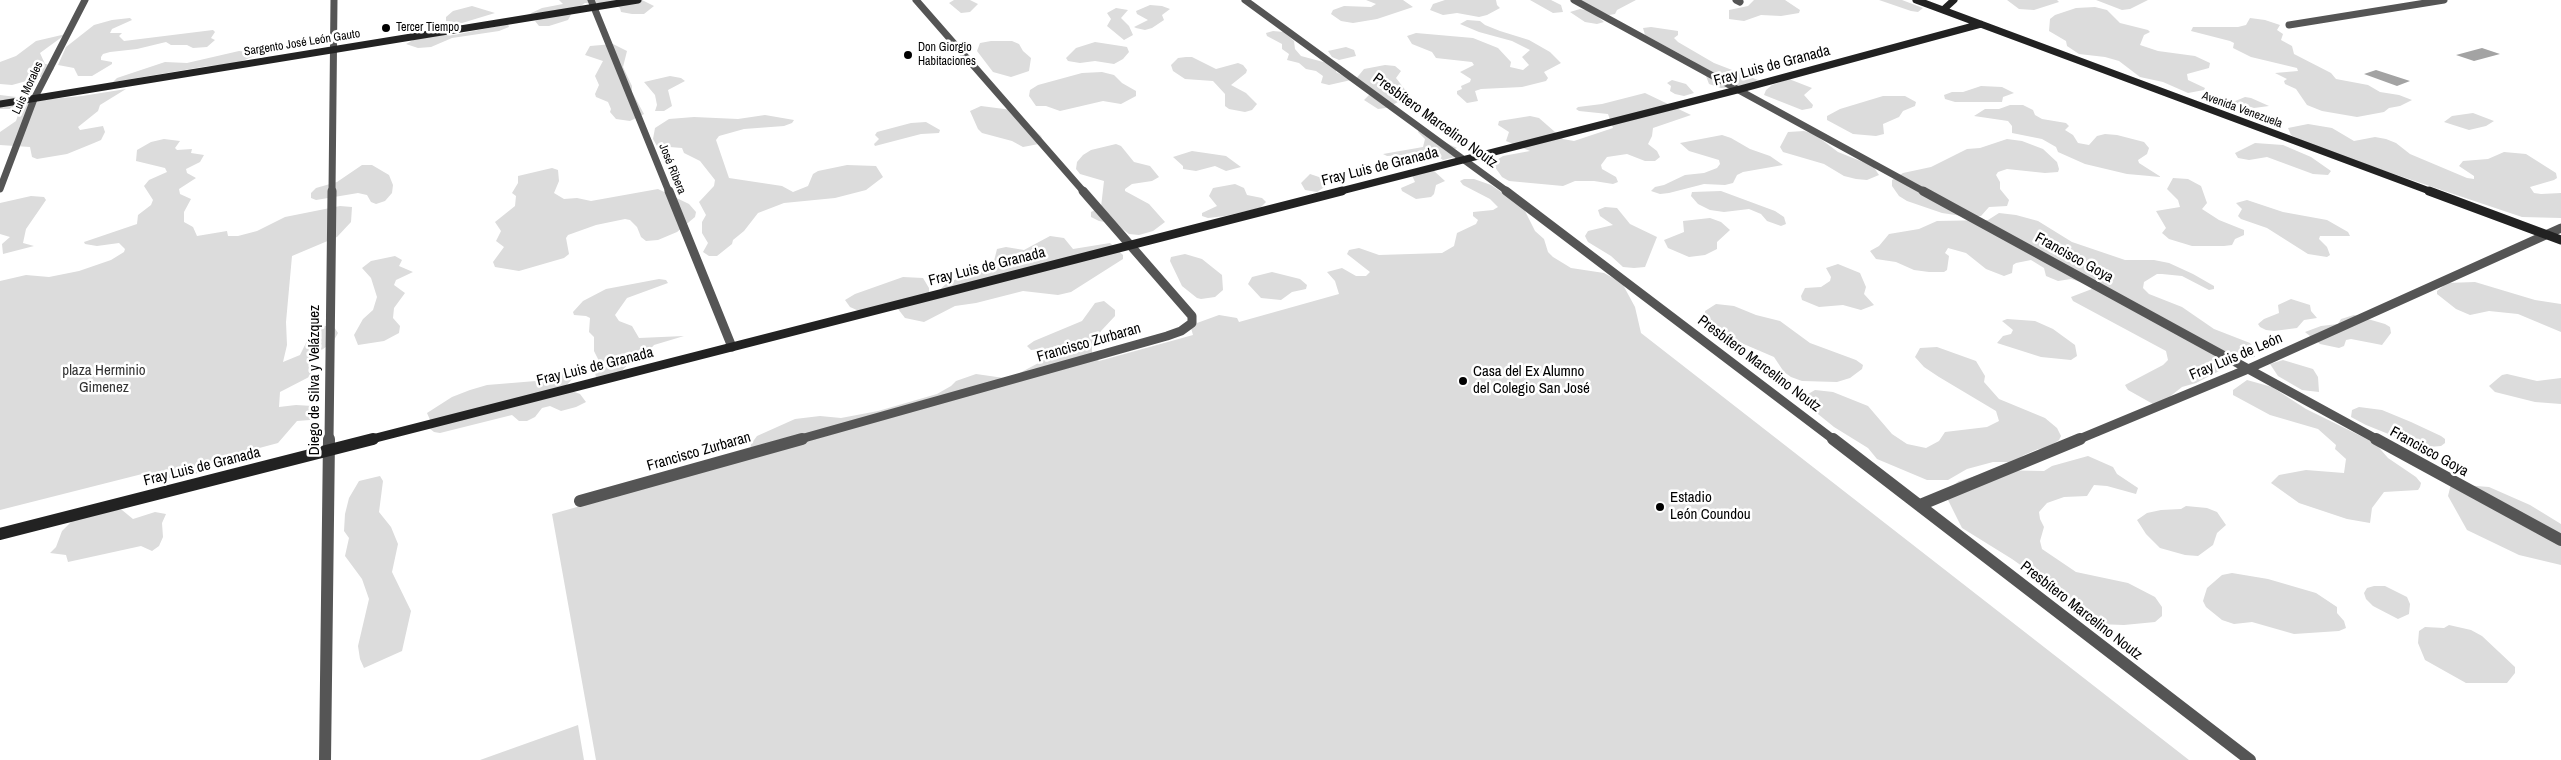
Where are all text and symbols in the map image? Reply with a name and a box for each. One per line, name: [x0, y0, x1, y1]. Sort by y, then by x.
place label: Tercer Tiempo: [396, 21, 459, 35]
marker: Tercer Tiempo: [380, 22, 392, 34]
street label: Sargento José León Gauto: [243, 27, 361, 59]
place label: Don Giorgio Habitaciones: [918, 41, 976, 69]
street label: Fray Luis de Granada: [1712, 42, 1832, 90]
marker: Don Giorgio Habitaciones: [902, 49, 914, 61]
street label: Luis Morales: [10, 59, 46, 117]
street label: Presbítero Marcelino Noutz: [1369, 70, 1501, 172]
street label: Avenida Venezuela: [2200, 89, 2284, 131]
street label: José Ribera: [655, 142, 689, 196]
street label: Fray Luis de Granada: [1320, 144, 1440, 190]
street label: Francisco Goya: [2032, 229, 2116, 287]
street label: Fray Luis de Granada: [927, 244, 1047, 290]
street label: Diego de Silva y Velázquez: [306, 305, 324, 455]
street label: Presbítero Marcelino Noutz: [1694, 312, 1824, 416]
street label: Francisco Zurbaran: [1035, 320, 1143, 366]
street label: Fray Luis de León: [2187, 329, 2285, 385]
street label: Fray Luis de Granada: [535, 344, 655, 390]
park label: plaza Herminio Gimenez: [62, 362, 146, 397]
place label: Casa del Ex Alumno del Colegio San José: [1473, 363, 1590, 398]
marker: Casa del Ex Alumno del Colegio San José: [1457, 375, 1469, 387]
street label: Francisco Goya: [2387, 423, 2471, 481]
street label: Francisco Zurbaran: [645, 429, 753, 475]
street label: Fray Luis de Granada: [142, 444, 262, 490]
place label: Estadio León Coundou: [1670, 489, 1751, 524]
marker: Estadio León Coundou: [1654, 501, 1666, 513]
street label: Presbítero Marcelino Noutz: [2016, 558, 2146, 664]

